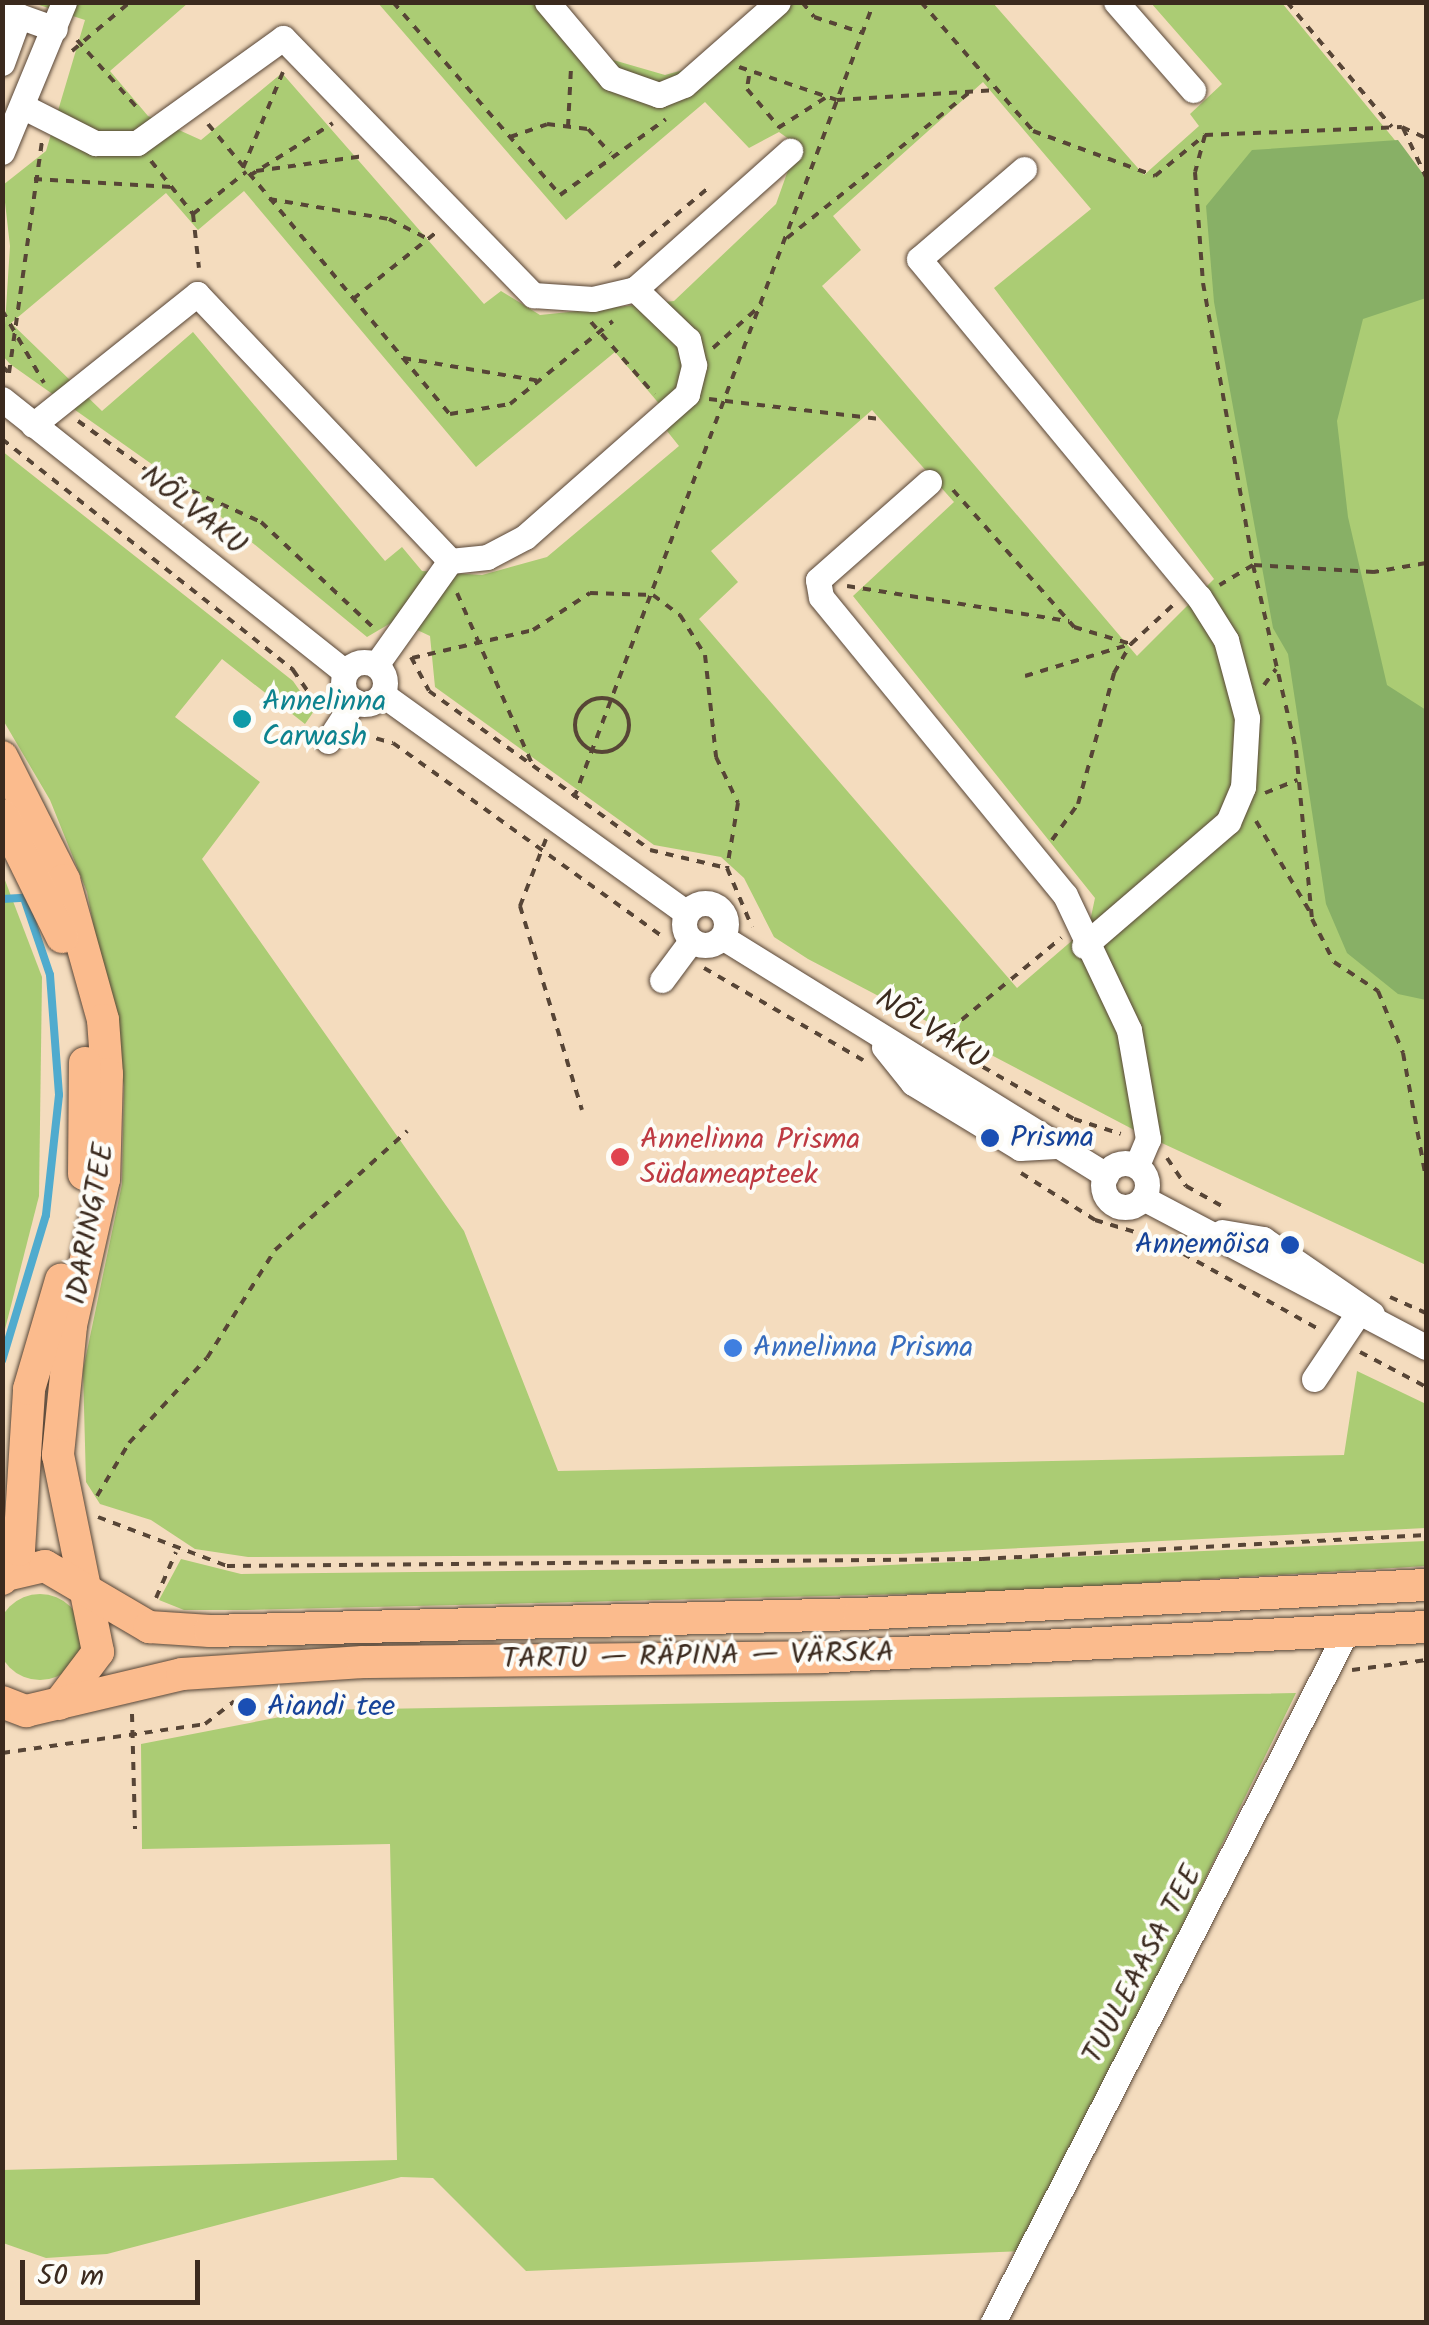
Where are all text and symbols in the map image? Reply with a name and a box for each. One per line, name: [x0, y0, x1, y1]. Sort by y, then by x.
street label: NÕLVAKU: [133, 458, 253, 564]
place label: Annelinna Carwash: [262, 684, 386, 754]
marker: Annelinna Carwash: [231, 708, 253, 730]
street label: NÕLVAKU: [868, 982, 994, 1078]
place label: Prisma: [1010, 1120, 1094, 1156]
place label: Annelinna Prisma Südameapteek: [640, 1122, 860, 1192]
marker: Prisma: [979, 1127, 1001, 1149]
street label: IDARINGTEE: [59, 1140, 123, 1308]
marker: Annelinna Prisma Südameapteek: [609, 1146, 631, 1168]
place label: Annemõisa: [1135, 1227, 1270, 1263]
marker: Annemõisa: [1279, 1234, 1301, 1256]
place label: Annelinna Prisma: [753, 1330, 973, 1366]
marker: Annelinna Prisma: [722, 1337, 744, 1359]
street label: TARTU — RÄPINA — VÄRSKA: [501, 1636, 895, 1678]
place label: Aiandi tee: [267, 1689, 395, 1725]
marker: Aiandi tee: [236, 1696, 258, 1718]
street label: TUULEAASA TEE: [1076, 1860, 1210, 2070]
scale bar: [25, 2240, 205, 2302]
text: 50 m: [37, 2253, 104, 2301]

